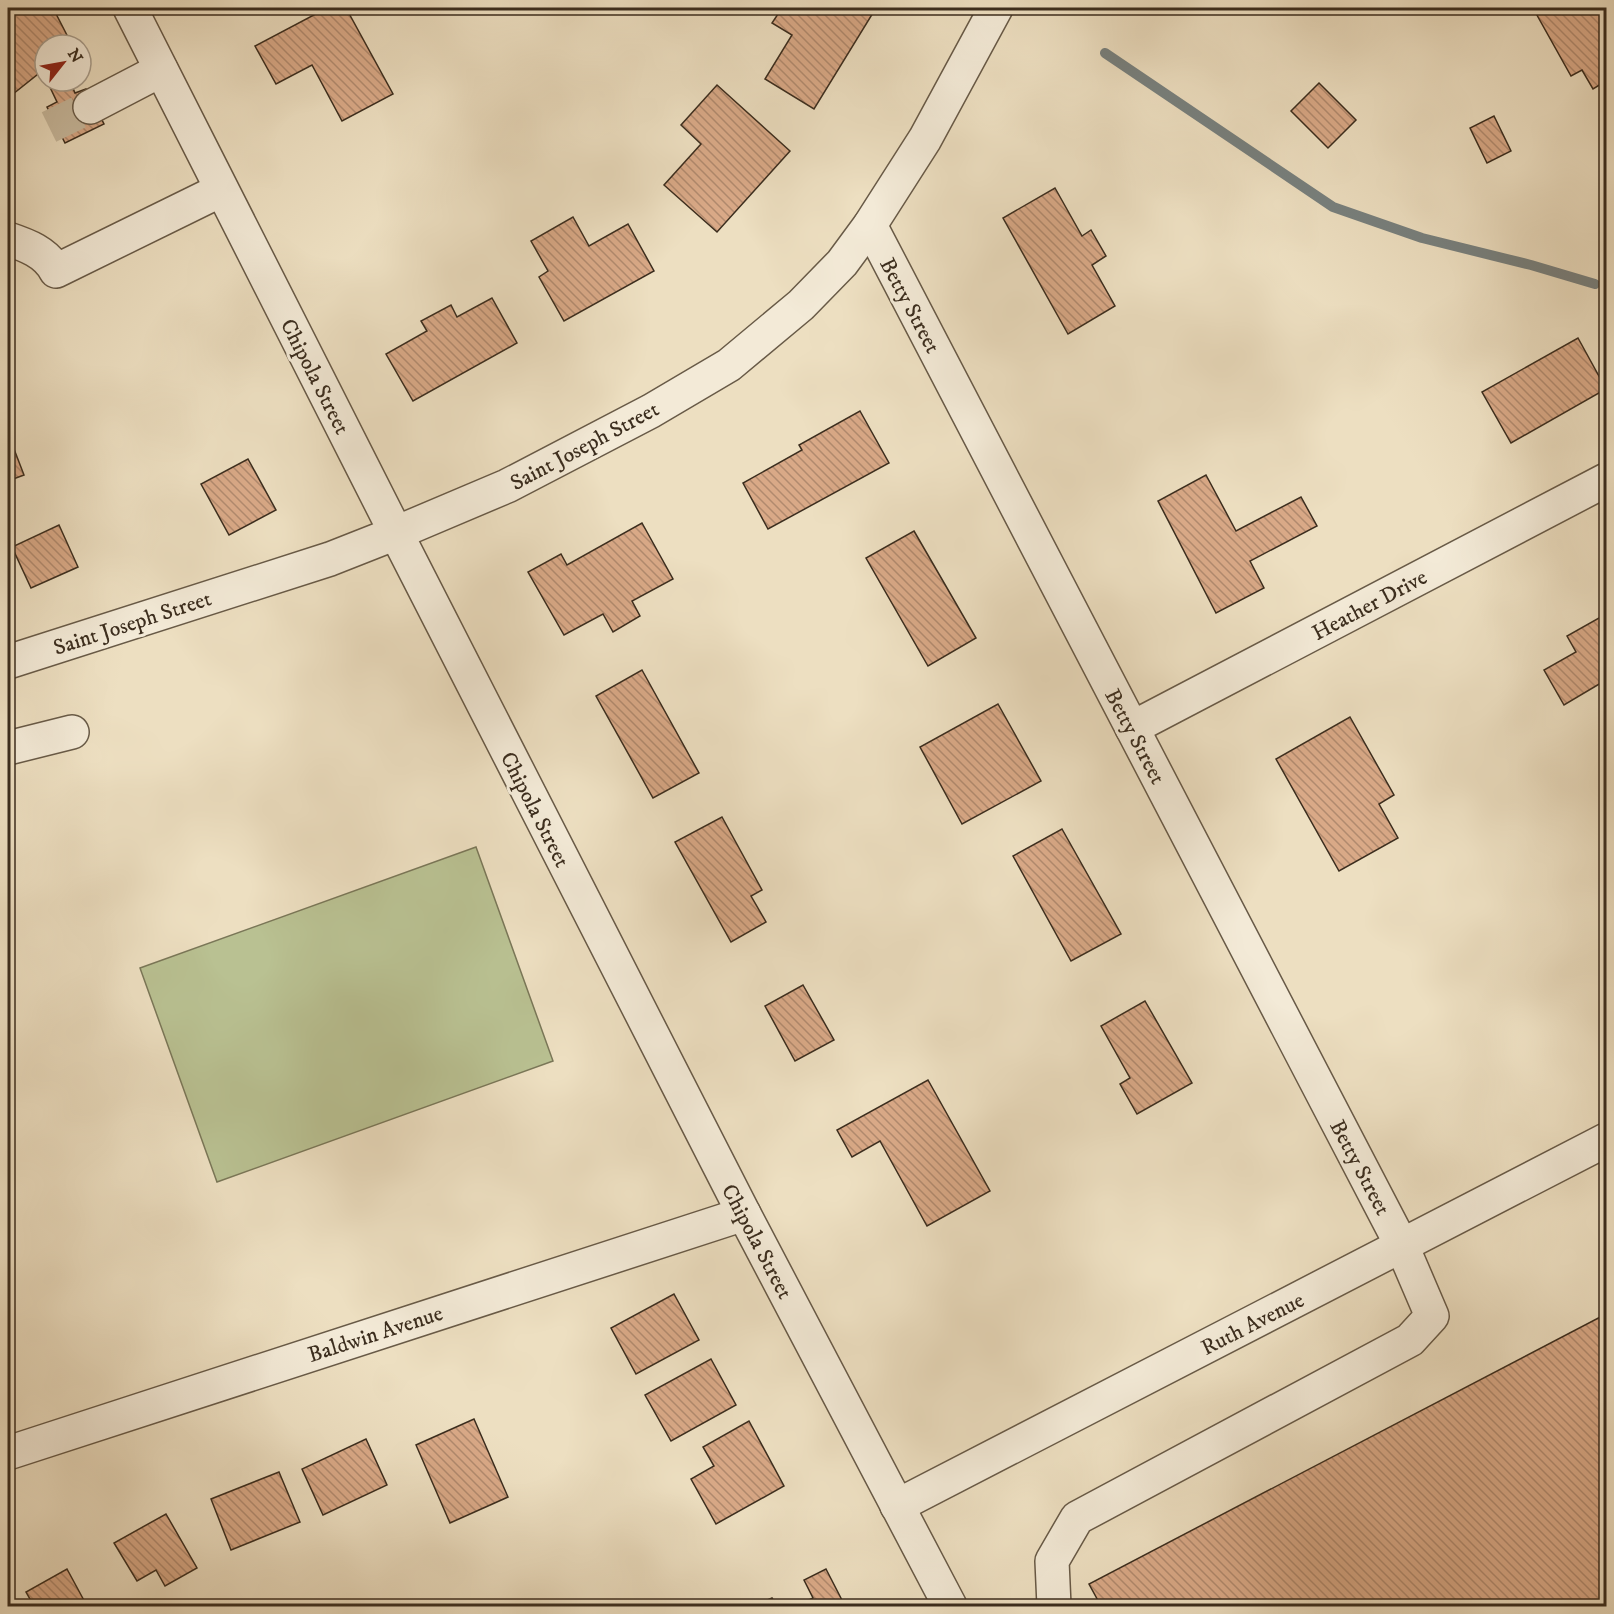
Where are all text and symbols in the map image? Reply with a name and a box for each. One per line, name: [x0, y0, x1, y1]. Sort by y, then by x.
north arrow: [33, 33, 93, 93]
text: N: [63, 45, 87, 67]
street label: Betty Street: [873, 253, 946, 358]
street label: Chipola Street: [274, 314, 355, 439]
street label: Saint Joseph Street: [506, 396, 664, 497]
street label: Heather Drive: [1308, 564, 1432, 647]
street label: Saint Joseph Street: [50, 585, 215, 662]
street label: Betty Street: [1098, 684, 1171, 789]
street label: Chipola Street: [494, 747, 575, 872]
street label: Betty Street: [1323, 1115, 1396, 1220]
street label: Chipola Street: [715, 1180, 798, 1304]
street label: Ruth Avenue: [1197, 1287, 1309, 1362]
street label: Baldwin Avenue: [305, 1300, 446, 1369]

